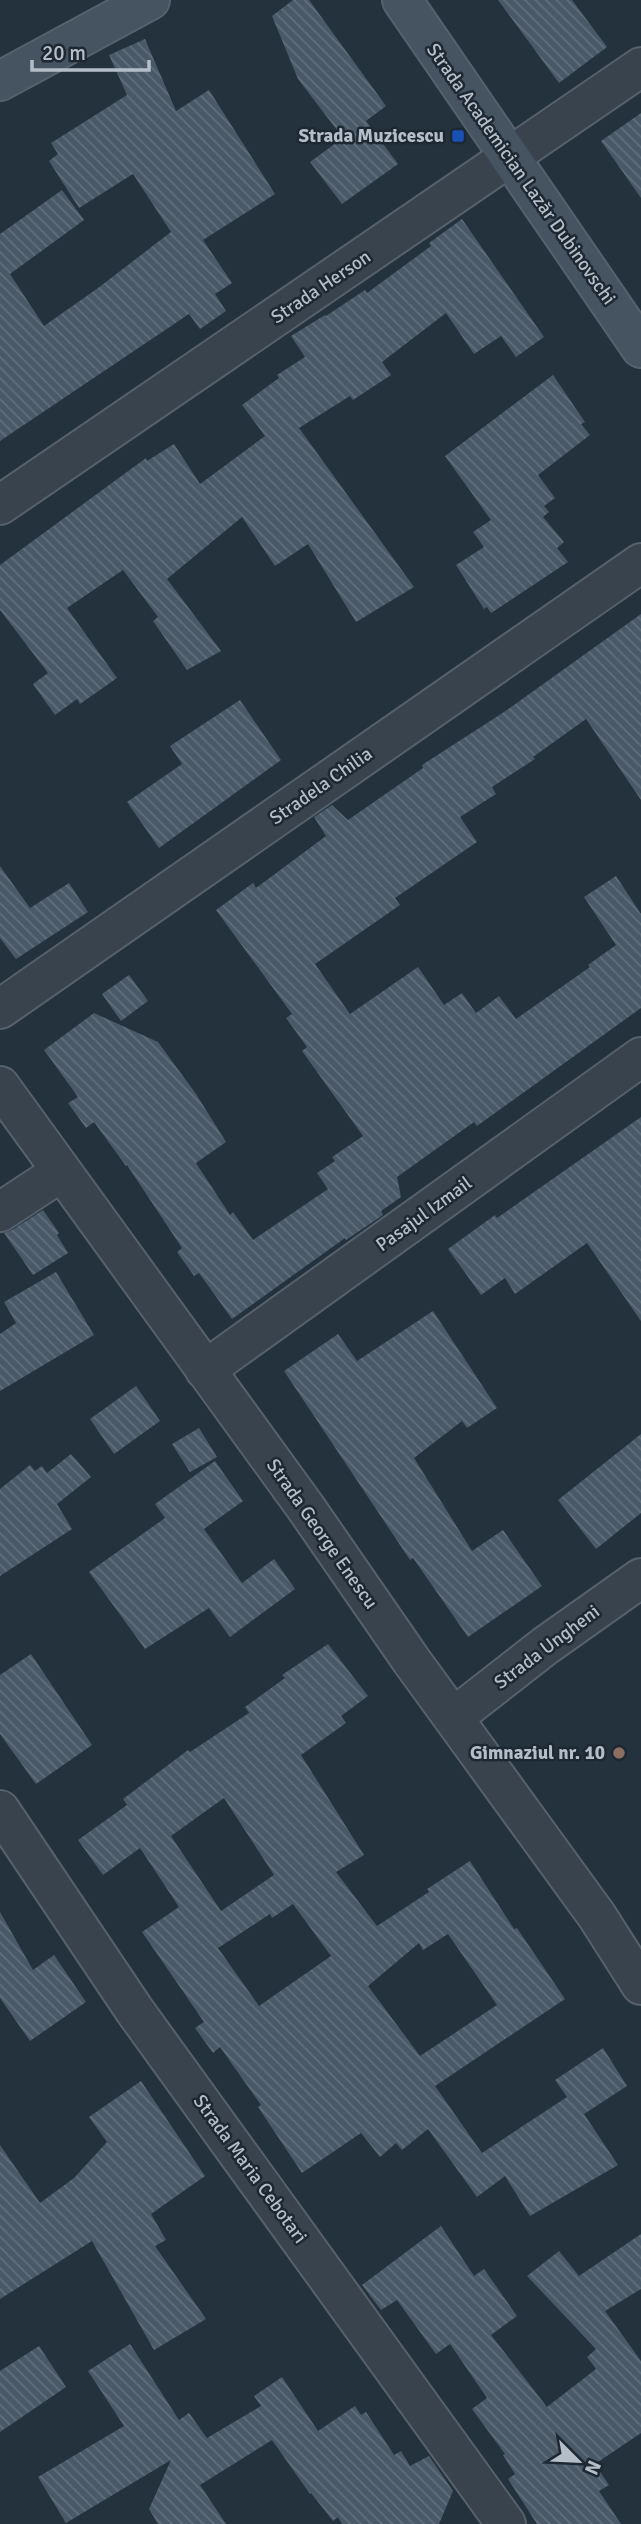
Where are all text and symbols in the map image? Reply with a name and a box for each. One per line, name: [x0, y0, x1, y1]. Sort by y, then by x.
scale bar: [32, 28, 149, 72]
street label: Strada Academician Lazăr Dubinovschi: [421, 39, 621, 309]
text: 20 m: [42, 40, 86, 66]
place label: Strada Muzicescu: [298, 124, 444, 148]
marker: Strada Muzicescu: [450, 128, 466, 144]
street label: Strada Herson: [266, 245, 376, 329]
street label: Stradela Chilia: [265, 742, 377, 830]
street label: Pasajul Izmail: [371, 1171, 477, 1257]
street label: Strada George Enescu: [261, 1454, 383, 1614]
street label: Strada Ungheni: [489, 1600, 605, 1694]
place label: Gimnaziul nr. 10: [470, 1741, 605, 1765]
marker: Gimnaziul nr. 10: [611, 1745, 627, 1761]
street label: Strada Maria Cebotari: [188, 2090, 312, 2248]
north arrow: [543, 2426, 613, 2496]
text: N: [579, 2457, 606, 2478]

